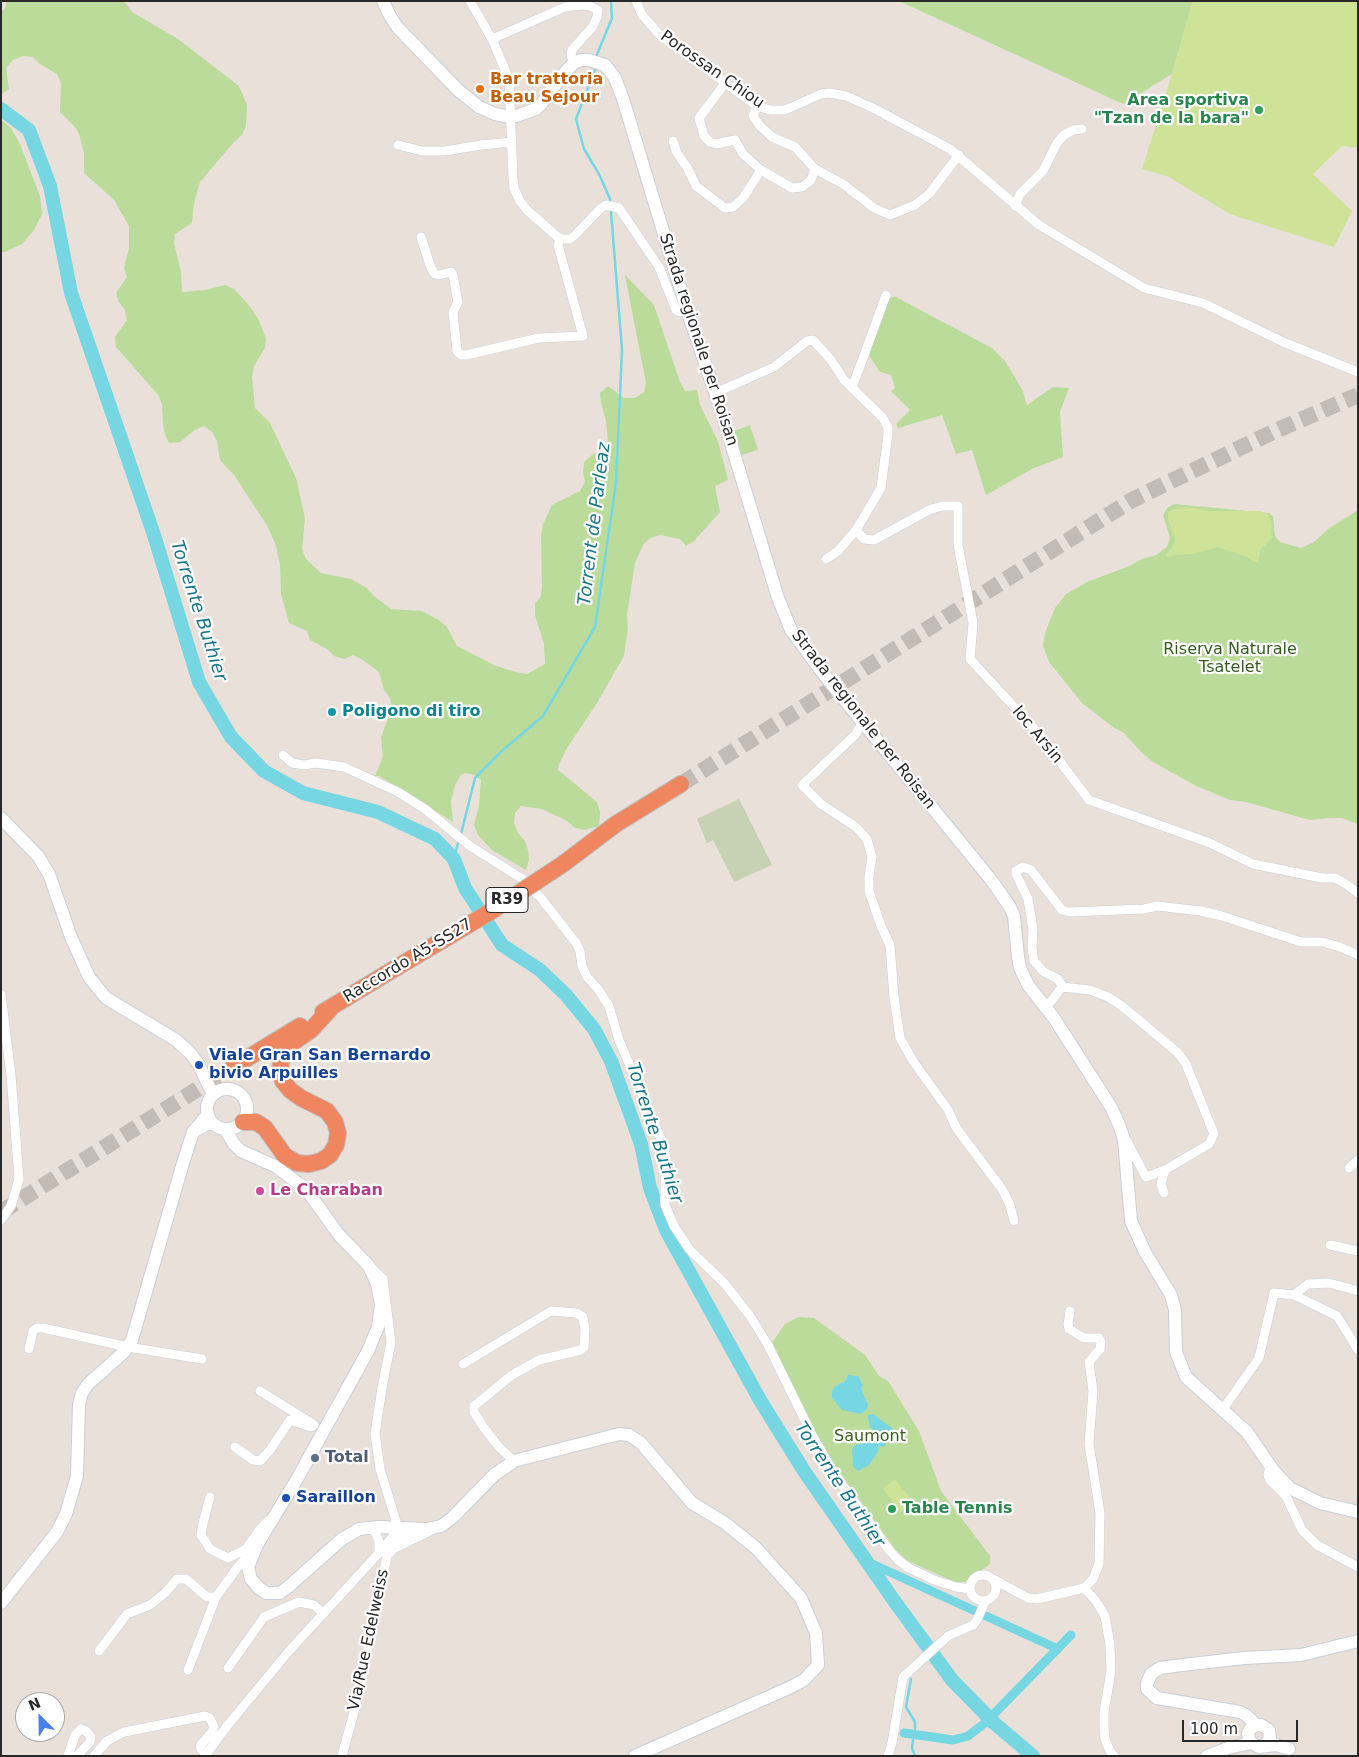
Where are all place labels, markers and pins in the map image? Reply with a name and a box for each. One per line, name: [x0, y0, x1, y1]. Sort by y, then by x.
place label: Bar trattoria Beau Sejour: [490, 70, 603, 108]
marker: Bar trattoria Beau Sejour: [474, 83, 486, 95]
place label: Area sportiva "Tzan de la bara": [1094, 91, 1249, 129]
marker: Area sportiva "Tzan de la bara": [1253, 104, 1265, 116]
place label: Poligono di tiro: [342, 702, 481, 722]
marker: Poligono di tiro: [326, 706, 338, 718]
place label: Viale Gran San Bernardo bivio Arpuilles: [209, 1046, 431, 1084]
marker: Viale Gran San Bernardo bivio Arpuilles: [193, 1059, 205, 1071]
place label: Le Charaban: [270, 1181, 383, 1201]
marker: Le Charaban: [254, 1185, 266, 1197]
place label: Total: [325, 1448, 369, 1468]
marker: Total: [309, 1452, 321, 1464]
place label: Saraillon: [296, 1488, 376, 1508]
marker: Saraillon: [280, 1492, 292, 1504]
place label: Table Tennis: [902, 1499, 1012, 1519]
marker: Table Tennis: [886, 1503, 898, 1515]

